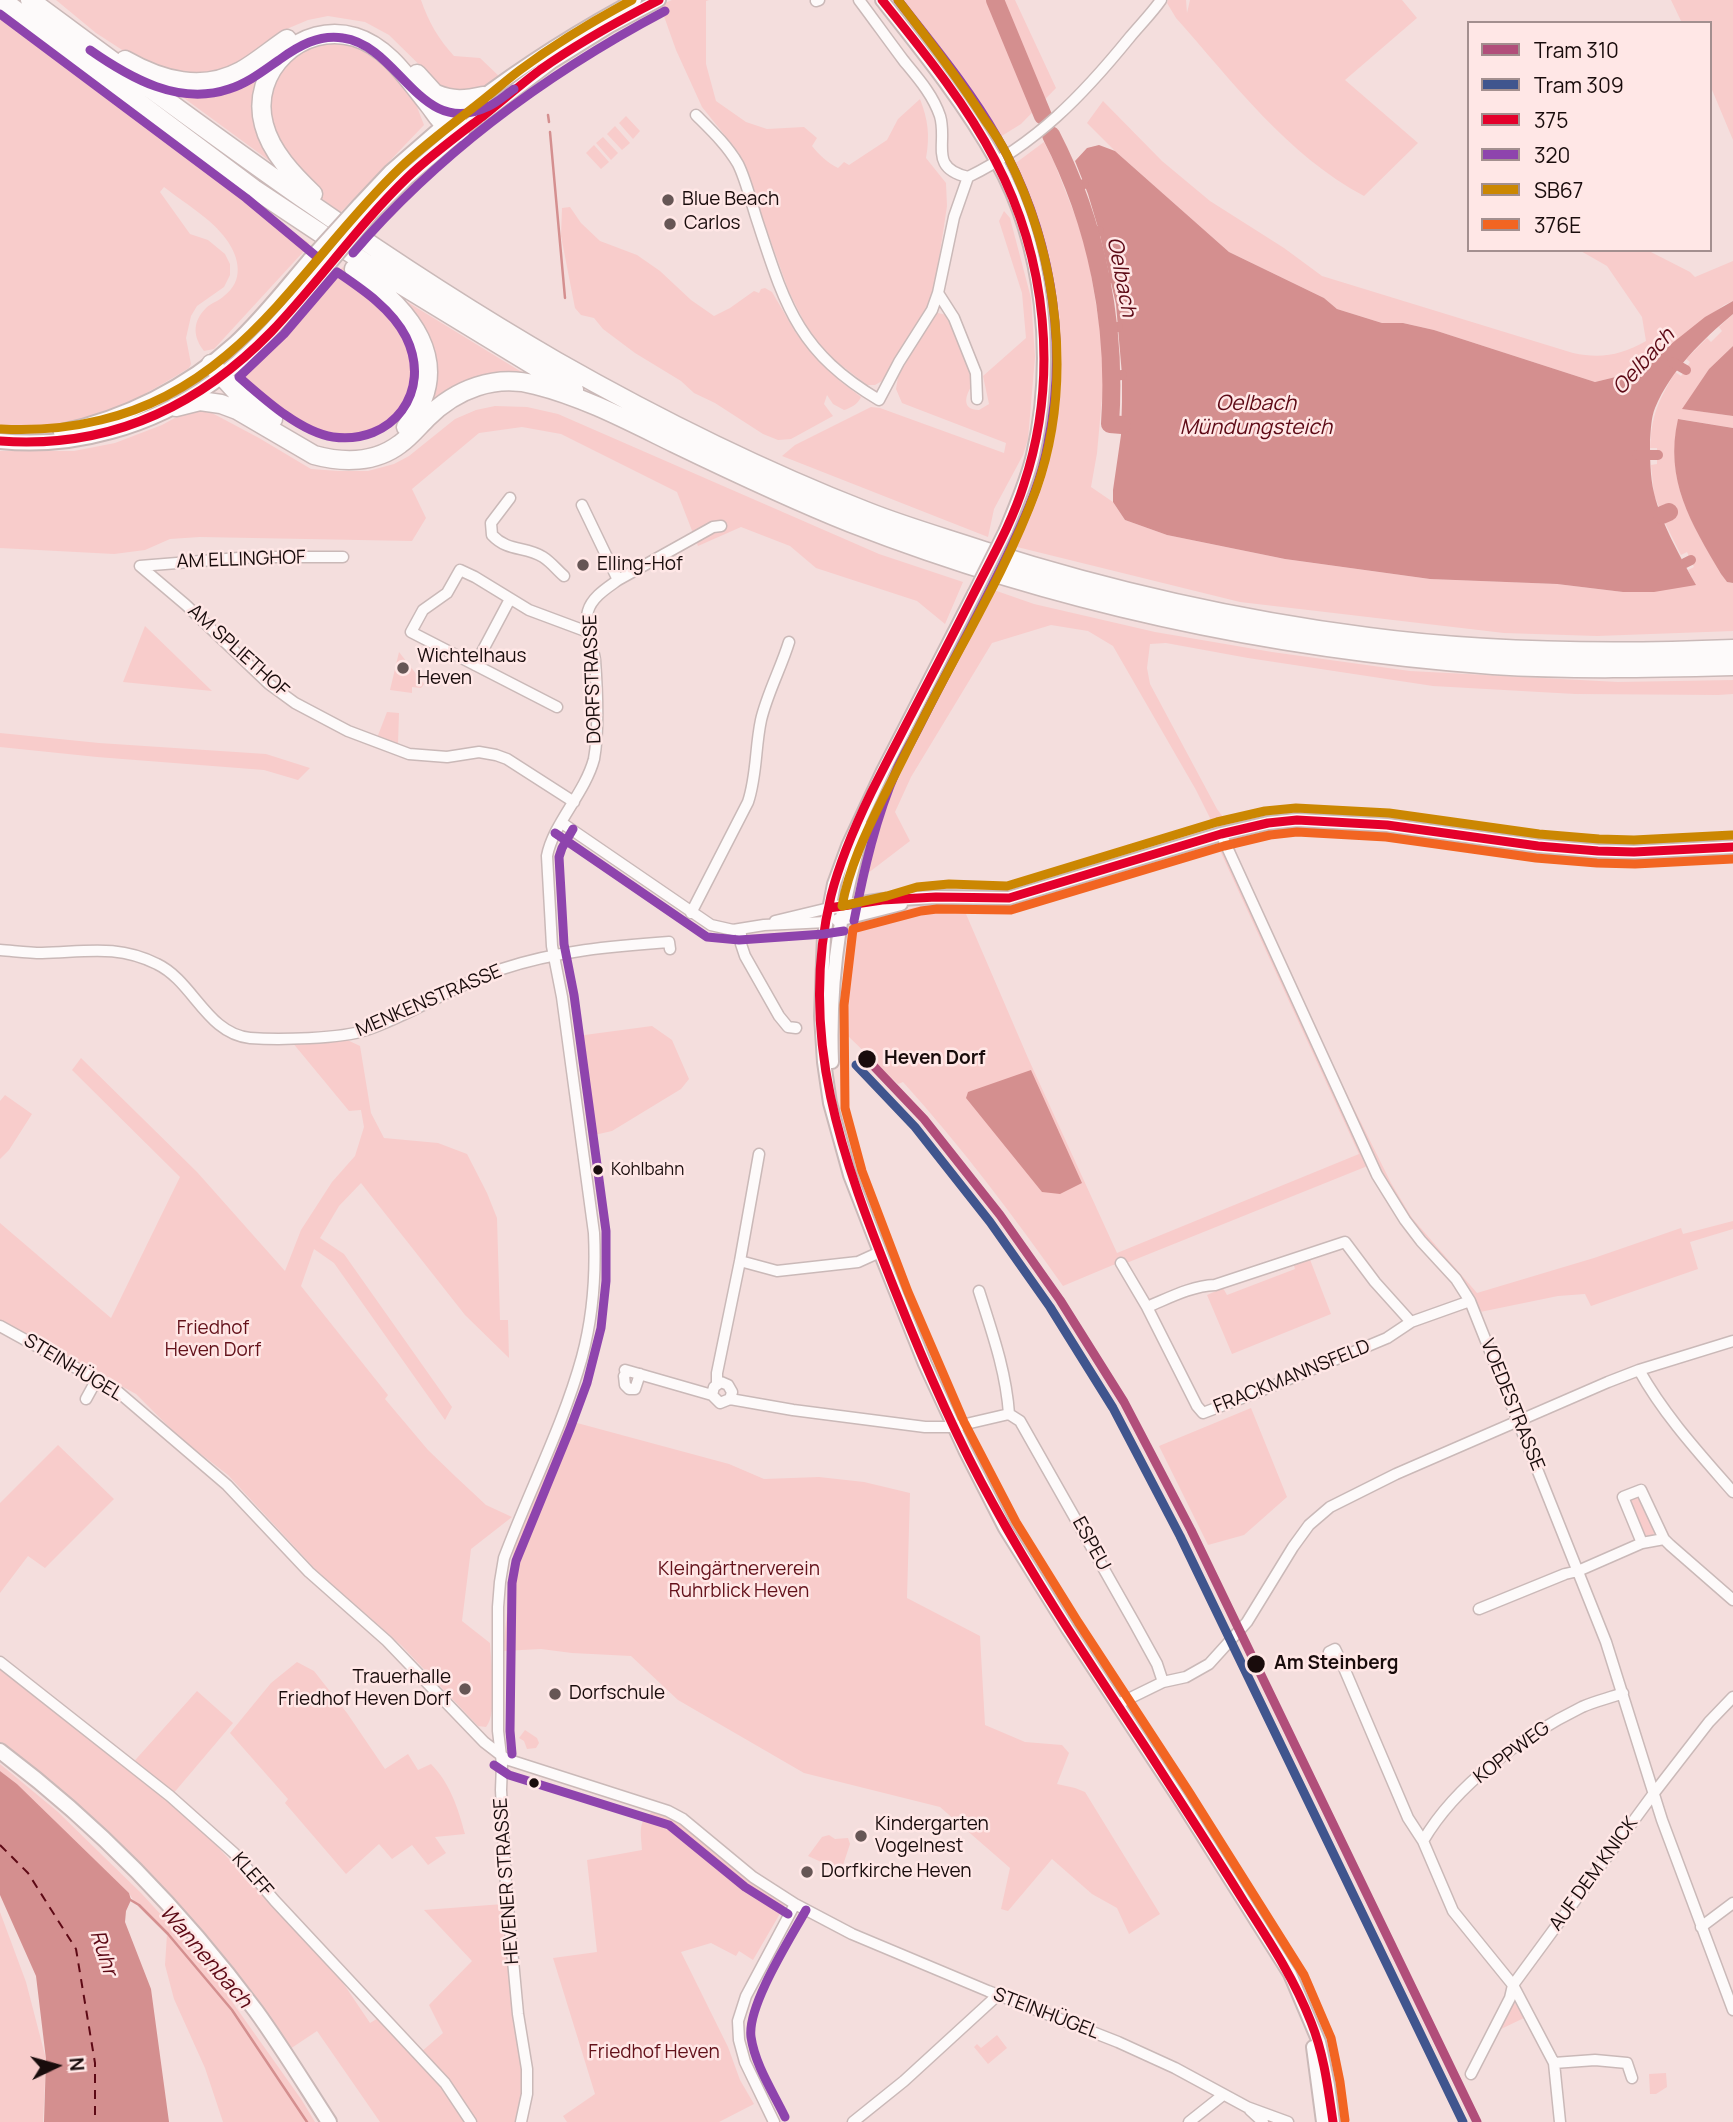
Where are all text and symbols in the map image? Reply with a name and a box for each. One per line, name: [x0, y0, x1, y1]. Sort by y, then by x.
legend: [1467, 21, 1712, 252]
text: Tram 310: [1534, 36, 1619, 64]
text: Tram 309: [1534, 71, 1624, 99]
text: 375: [1534, 106, 1568, 134]
text: 320: [1534, 141, 1570, 169]
text: SB67: [1534, 176, 1583, 204]
place label: Blue Beach: [682, 189, 779, 211]
marker: Blue Beach: [660, 192, 676, 208]
text: 376E: [1534, 211, 1581, 239]
place label: Carlos: [684, 213, 741, 235]
marker: Carlos: [662, 216, 678, 232]
water label: Oelbach: [1101, 235, 1141, 319]
water label: Oelbach: [1608, 324, 1680, 400]
water label: Oelbach Mündungsteich: [1180, 391, 1332, 441]
street label: AM ELLINGHOF: [176, 546, 306, 574]
place label: Elling-Hof: [597, 554, 683, 576]
marker: Elling-Hof: [575, 557, 591, 573]
street label: AM SPLIETHOF: [183, 600, 293, 702]
street label: DORFSTRASSE: [579, 614, 607, 744]
place label: Wichtelhaus Heven: [417, 646, 527, 690]
marker: Wichtelhaus Heven: [395, 660, 411, 676]
street label: MENKENSTRASSE: [353, 960, 505, 1042]
marker: Heven Dorf: [856, 1048, 878, 1070]
place label: Heven Dorf: [884, 1048, 986, 1070]
place label: Kohlbahn: [611, 1160, 684, 1180]
marker: Kohlbahn: [591, 1163, 605, 1177]
park label: Friedhof Heven Dorf: [165, 1318, 261, 1362]
street label: STEINHÜGEL: [19, 1329, 127, 1407]
street label: FRACKMANNSFELD: [1210, 1335, 1374, 1419]
street label: VOEDESTRASSE: [1475, 1336, 1549, 1474]
street label: ESPEU: [1067, 1513, 1115, 1575]
park label: Kleingärtnerverein Ruhrblick Heven: [658, 1559, 820, 1603]
marker: Am Steinberg: [1245, 1653, 1267, 1675]
place label: Am Steinberg: [1274, 1653, 1399, 1675]
place label: Trauerhalle Friedhof Heven Dorf: [278, 1667, 451, 1711]
marker: Trauerhalle Friedhof Heven Dorf: [457, 1681, 473, 1697]
place label: Dorfschule: [569, 1683, 665, 1705]
marker: Dorfschule: [547, 1686, 563, 1702]
street label: KOPPWEG: [1470, 1717, 1554, 1789]
unlabelled marker: [527, 1776, 541, 1790]
street label: HEVENER STRASSE: [490, 1797, 524, 1965]
street label: AUF DEM KNICK: [1545, 1813, 1643, 1935]
place label: Kindergarten Vogelnest: [875, 1814, 989, 1858]
marker: Kindergarten Vogelnest: [853, 1828, 869, 1844]
street label: KLEFF: [227, 1848, 277, 1902]
place label: Dorfkirche Heven: [821, 1861, 972, 1883]
marker: Dorfkirche Heven: [799, 1864, 815, 1880]
water label: Wannenbach: [154, 1900, 256, 2014]
water label: Ruhr: [84, 1927, 122, 1979]
street label: STEINHÜGEL: [990, 1983, 1102, 2045]
north arrow: [21, 2031, 91, 2101]
park label: Friedhof Heven: [588, 2042, 720, 2064]
text: N: [63, 2056, 90, 2072]

